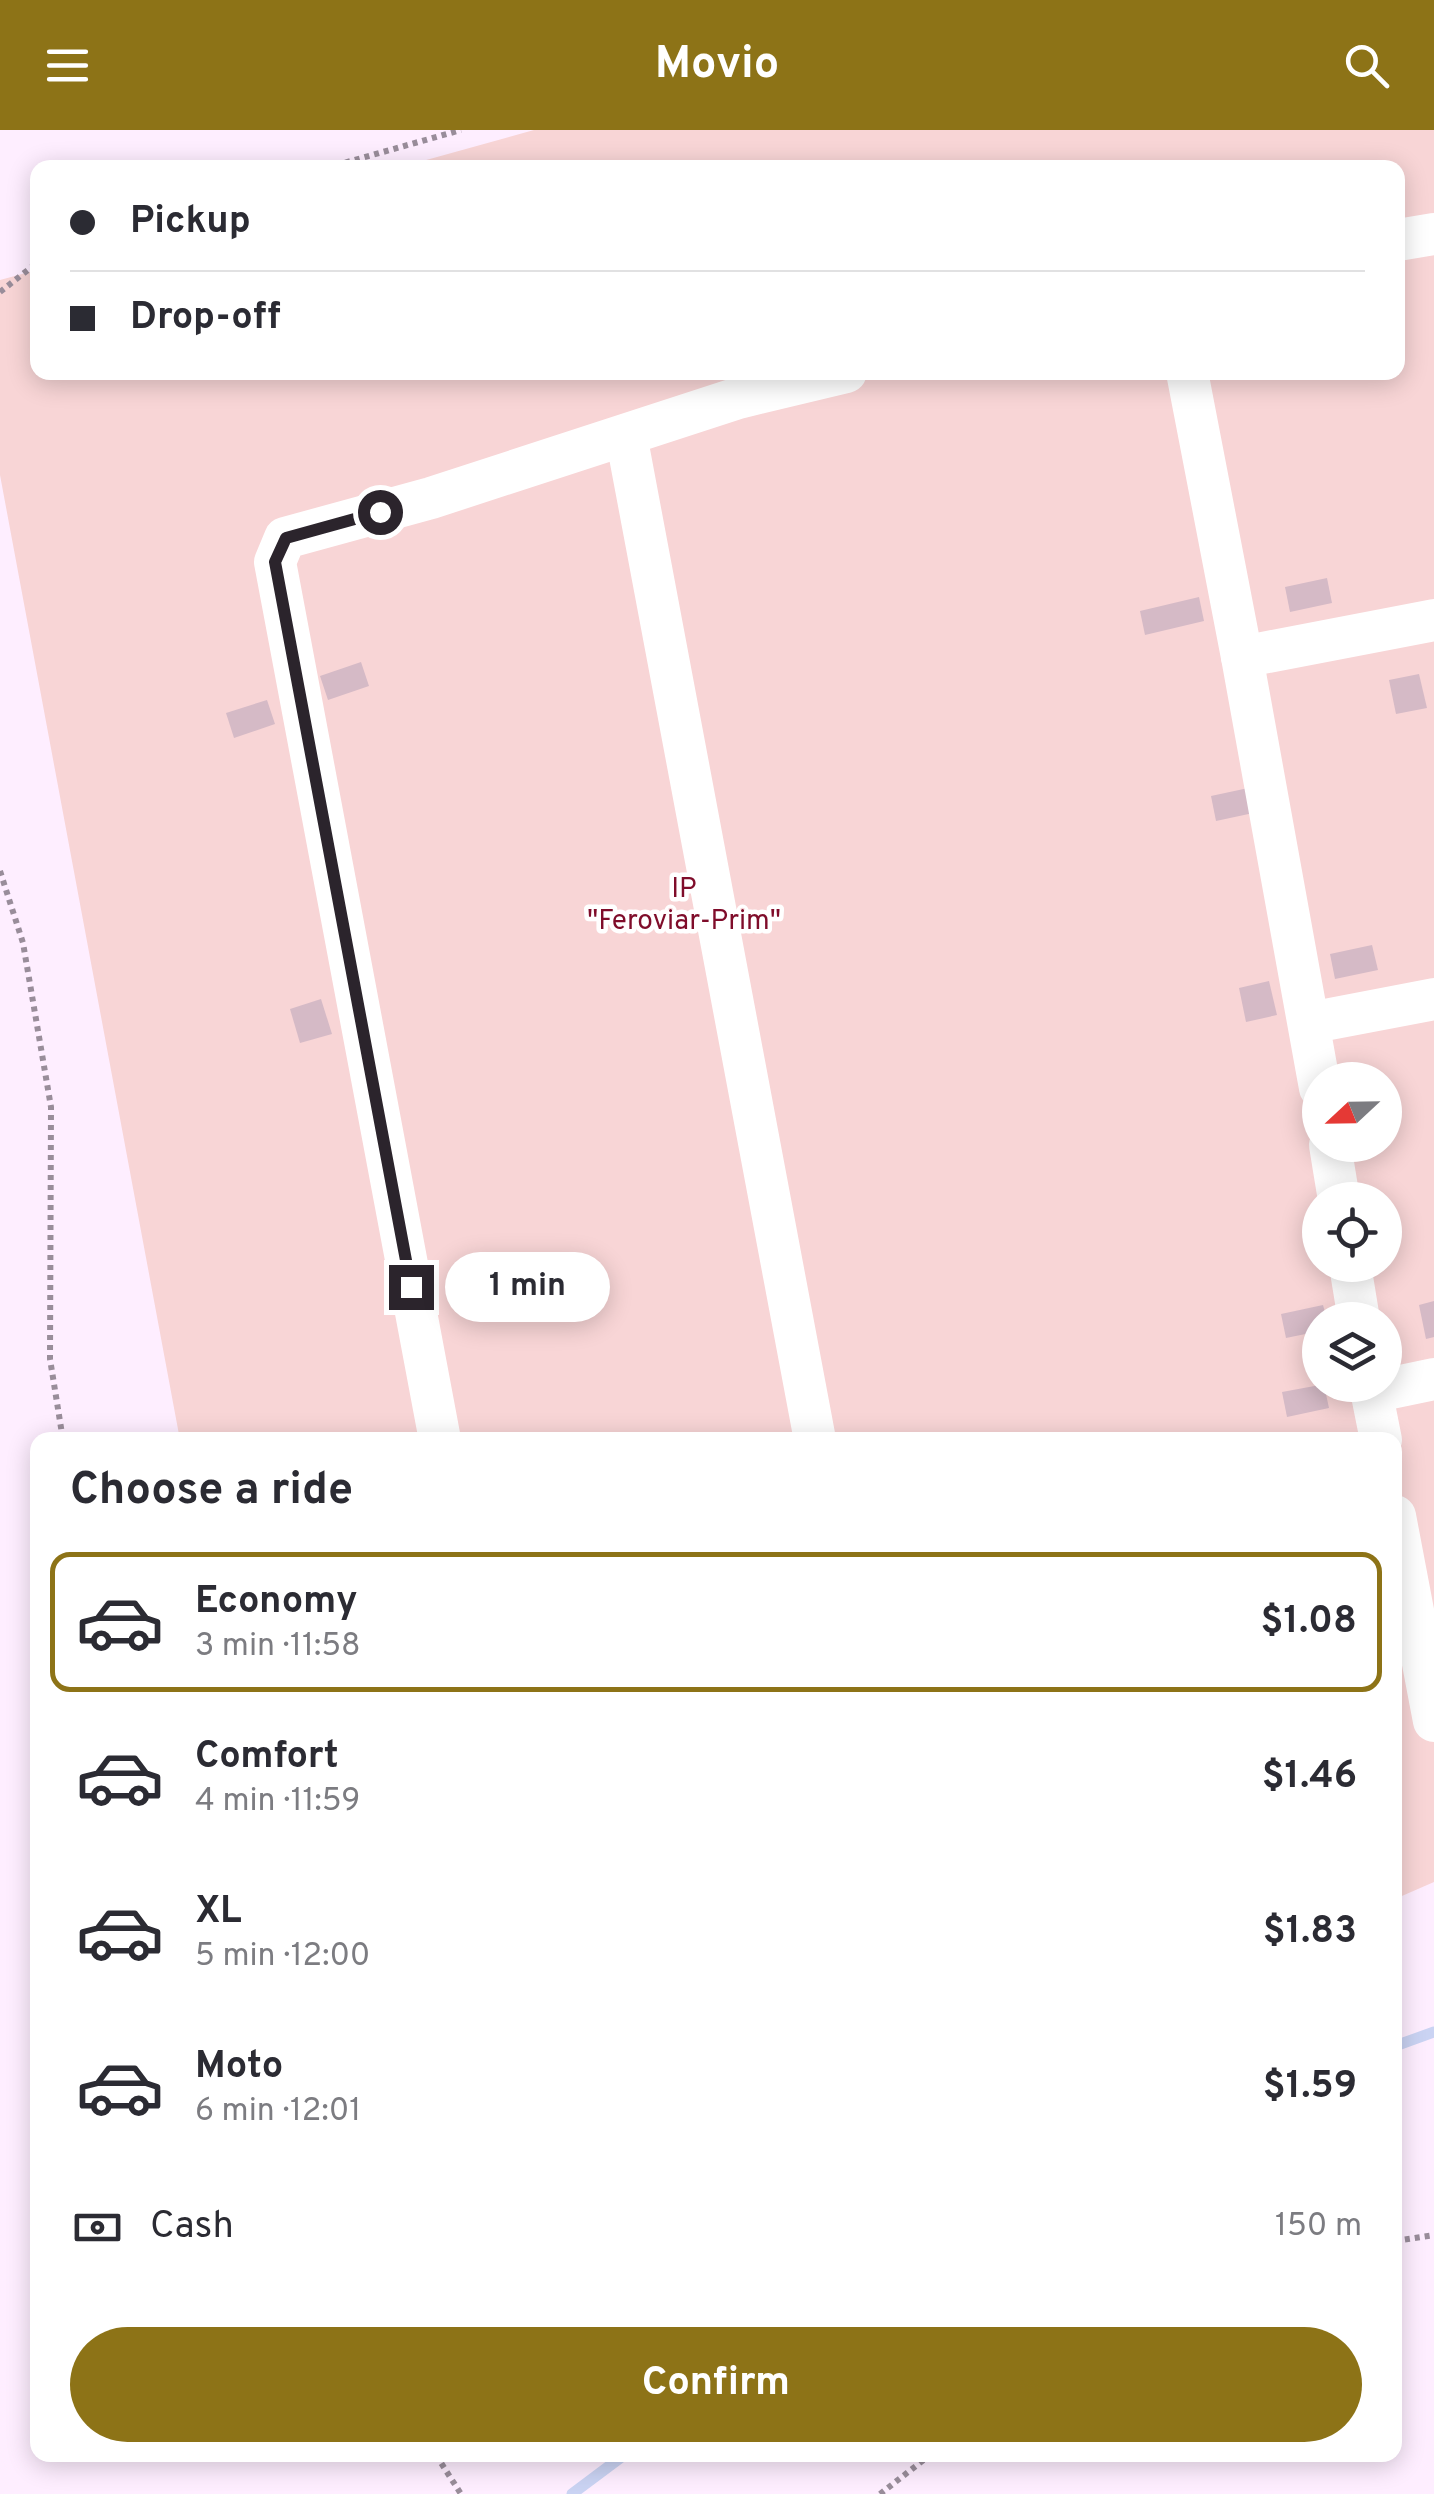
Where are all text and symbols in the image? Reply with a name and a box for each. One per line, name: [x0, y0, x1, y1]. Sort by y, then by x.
text: Movio: [655, 37, 779, 94]
icon: menu: [40, 38, 95, 93]
icon: search: [1339, 38, 1394, 93]
text: Pickup: [130, 198, 251, 247]
text: Drop-off: [130, 294, 281, 343]
route start: [358, 490, 403, 535]
park label: IP "Feroviar-Prim": [587, 872, 781, 940]
north arrow: [1302, 1062, 1402, 1162]
map controls: [1302, 1062, 1402, 1402]
button: locate: [1302, 1182, 1402, 1282]
callout: 1 min: [446, 1252, 611, 1322]
route end: [389, 1265, 434, 1310]
text: 1 min: [489, 1267, 566, 1307]
button: layers: [1302, 1302, 1402, 1402]
text: Choose a ride: [70, 1463, 353, 1520]
icon: car: [75, 1577, 165, 1667]
text: Economy: [195, 1578, 357, 1627]
text: $1.08: [1261, 1598, 1357, 1647]
text: 3 min · 11:58: [195, 1627, 361, 1667]
icon: car: [75, 1732, 165, 1822]
text: Comfort: [195, 1733, 339, 1782]
text: $1.46: [1262, 1753, 1357, 1802]
text: 4 min · 11:59: [195, 1782, 360, 1822]
icon: car: [75, 1887, 165, 1977]
text: XL: [195, 1888, 242, 1937]
text: $1.83: [1263, 1908, 1357, 1957]
text: 5 min · 12:00: [195, 1937, 370, 1977]
icon: car: [75, 2042, 165, 2132]
text: Moto: [195, 2043, 283, 2092]
text: $1.59: [1263, 2063, 1357, 2112]
text: 6 min · 12:01: [195, 2092, 361, 2132]
icon: cash: [70, 2200, 125, 2255]
text: Cash: [150, 2203, 234, 2252]
text: 150 m: [1275, 2207, 1362, 2247]
button: Confirm: [70, 2327, 1362, 2442]

